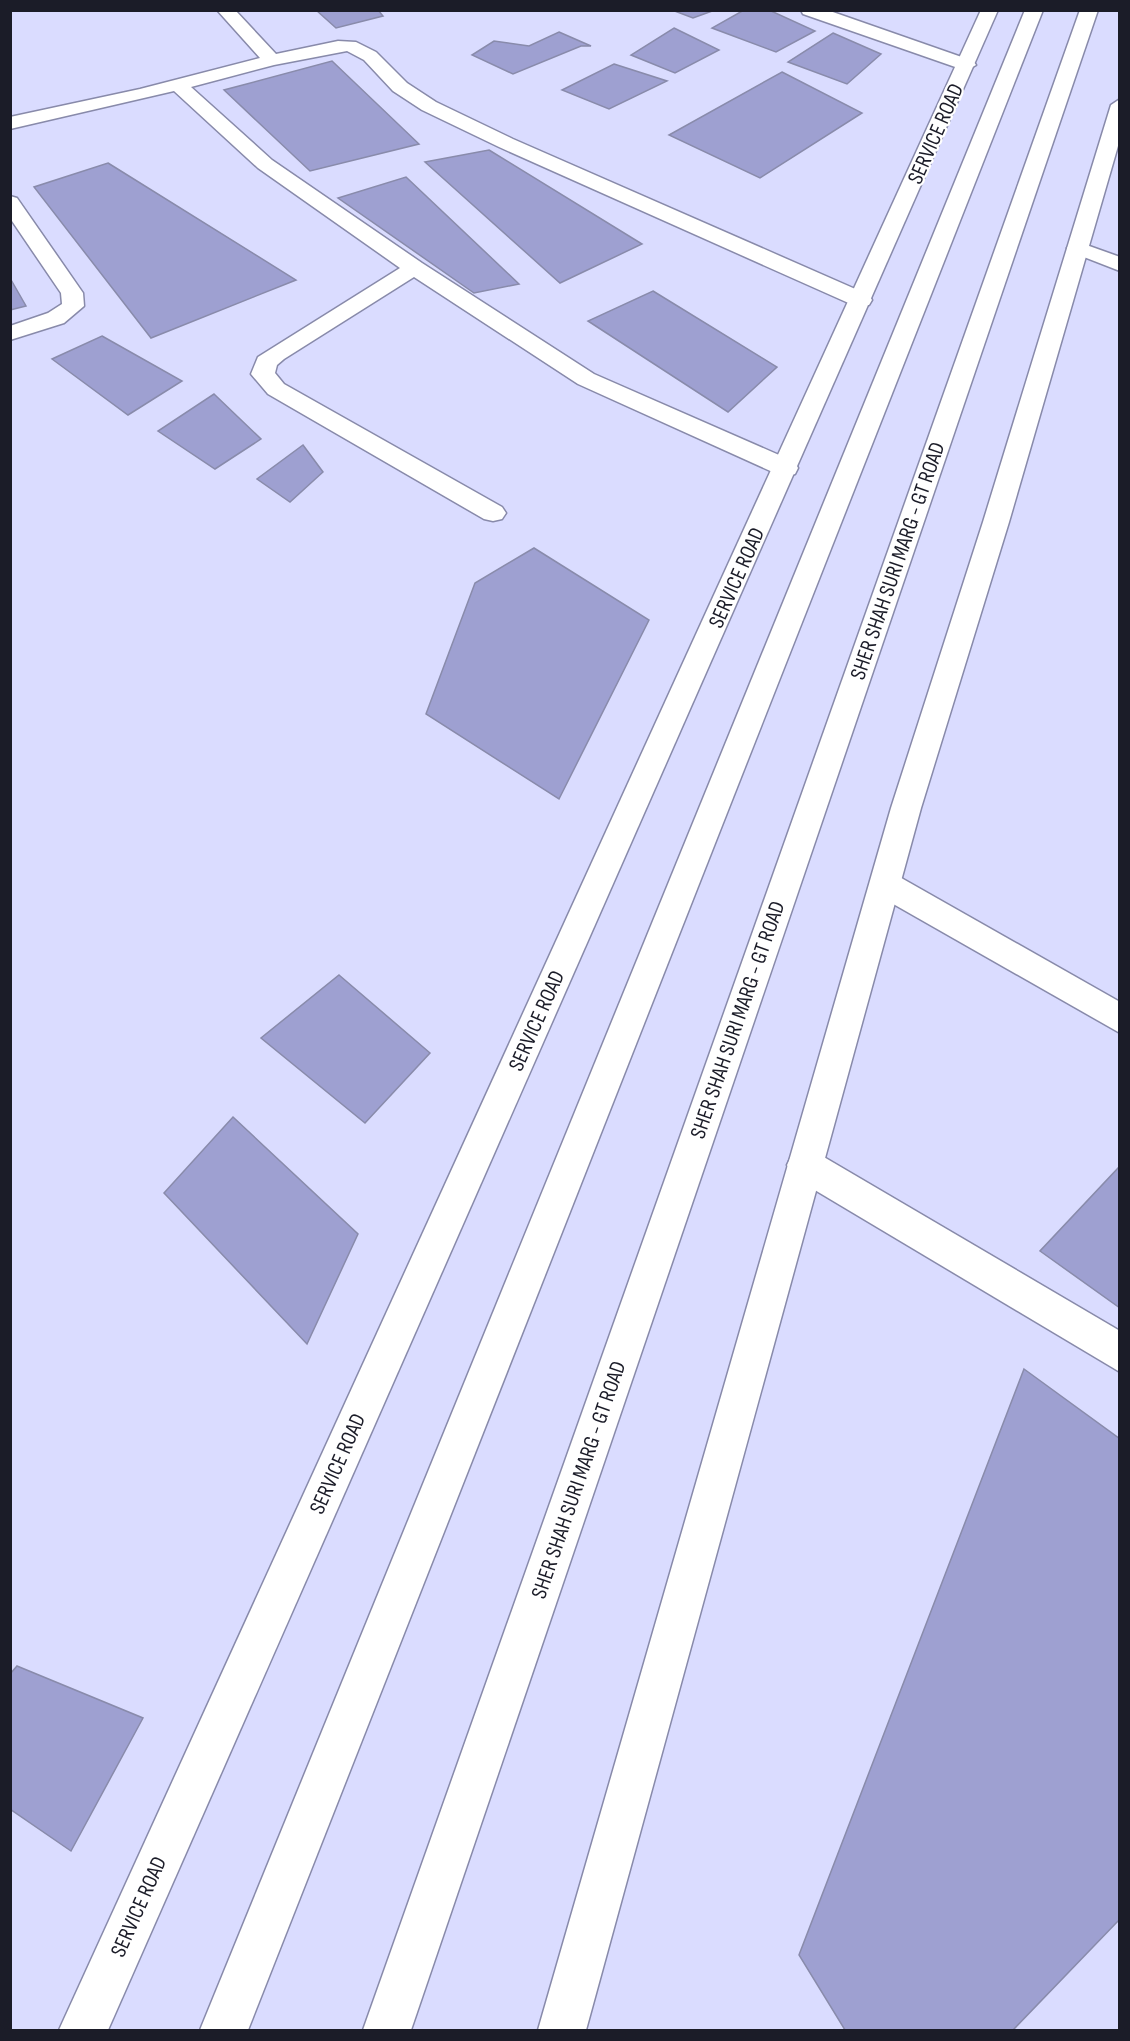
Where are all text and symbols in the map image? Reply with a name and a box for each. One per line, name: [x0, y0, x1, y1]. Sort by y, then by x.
street label: SERVICE ROAD: [902, 80, 970, 188]
street label: SHER SHAH SURI MARG - GT ROAD: [845, 439, 951, 683]
street label: SERVICE ROAD: [703, 524, 771, 632]
street label: SHER SHAH SURI MARG - GT ROAD: [685, 898, 791, 1142]
street label: SERVICE ROAD: [503, 967, 571, 1075]
street label: SHER SHAH SURI MARG - GT ROAD: [526, 1358, 632, 1602]
street label: SERVICE ROAD: [304, 1410, 372, 1518]
street label: SERVICE ROAD: [105, 1853, 173, 1961]

